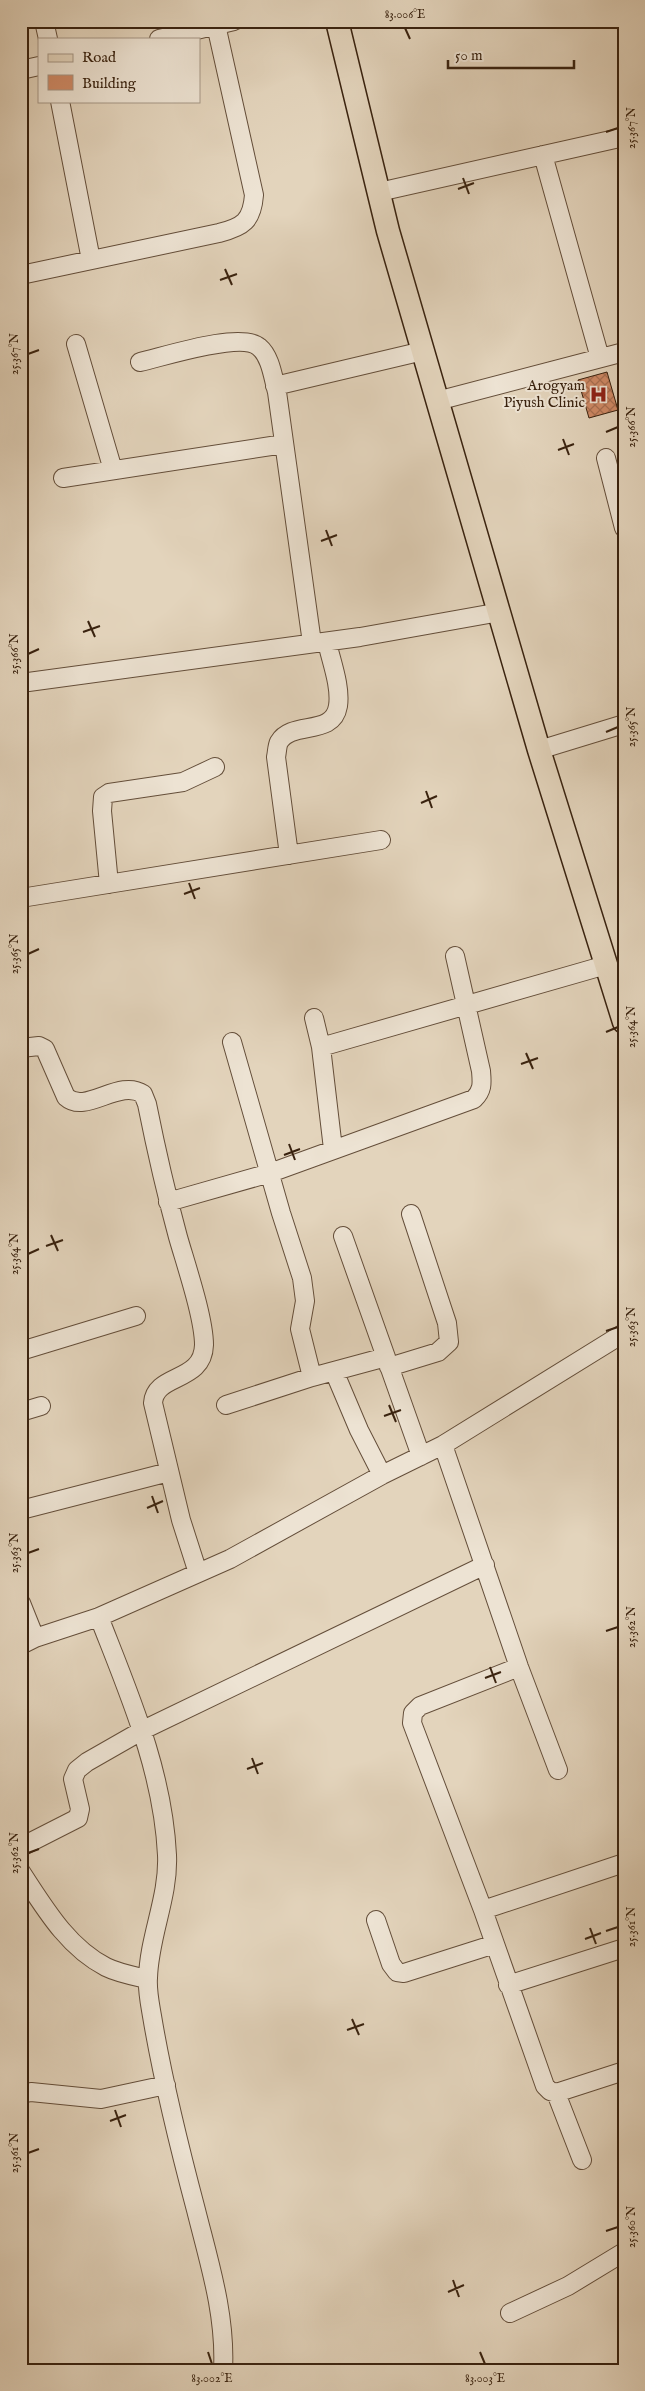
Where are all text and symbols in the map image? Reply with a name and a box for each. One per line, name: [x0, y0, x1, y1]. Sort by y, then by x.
text: 83.006°E: [385, 7, 425, 22]
legend: [38, 38, 200, 102]
scale bar: [448, 38, 574, 70]
text: 50 m: [455, 46, 483, 65]
text: Road: [82, 48, 117, 67]
text: Building: [82, 74, 137, 93]
text: 25.367°N: [624, 106, 639, 149]
text: 25.367°N: [7, 332, 22, 375]
place label: Arogyam Piyush Clinic: [503, 376, 585, 412]
hospital icon: Arogyam Piyush Clinic: [589, 384, 609, 404]
text: 25.366°N: [624, 406, 639, 448]
text: 25.366°N: [7, 633, 22, 675]
text: 25.365°N: [624, 706, 639, 747]
text: 25.365°N: [7, 933, 22, 974]
text: 25.364°N: [624, 1005, 639, 1048]
text: 25.364°N: [7, 1232, 22, 1275]
text: 25.363°N: [624, 1306, 639, 1347]
text: 25.363°N: [7, 1532, 22, 1573]
text: 25.362°N: [624, 1605, 639, 1648]
text: 25.362°N: [7, 1831, 22, 1874]
text: 25.361°N: [624, 1906, 639, 1947]
text: 25.361°N: [7, 2132, 22, 2173]
text: 25.360°N: [624, 2205, 639, 2248]
text: 83.002°E: [191, 2371, 233, 2386]
text: 83.003°E: [465, 2371, 505, 2386]

